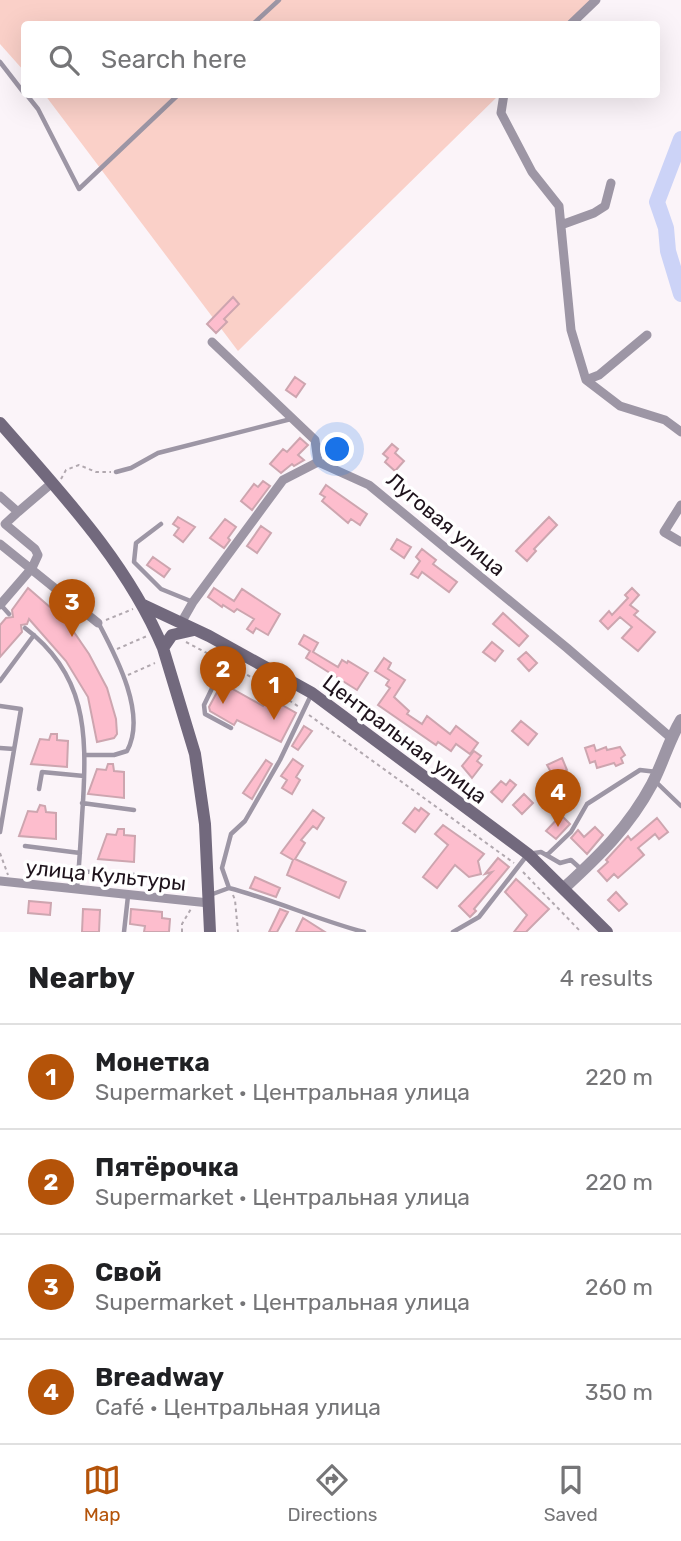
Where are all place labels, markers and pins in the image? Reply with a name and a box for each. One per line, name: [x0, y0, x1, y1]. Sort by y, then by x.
pin: 3: [49, 579, 95, 637]
pin: 2: [200, 646, 246, 704]
pin: 1: [251, 662, 297, 720]
pin: 4: [535, 769, 581, 827]

